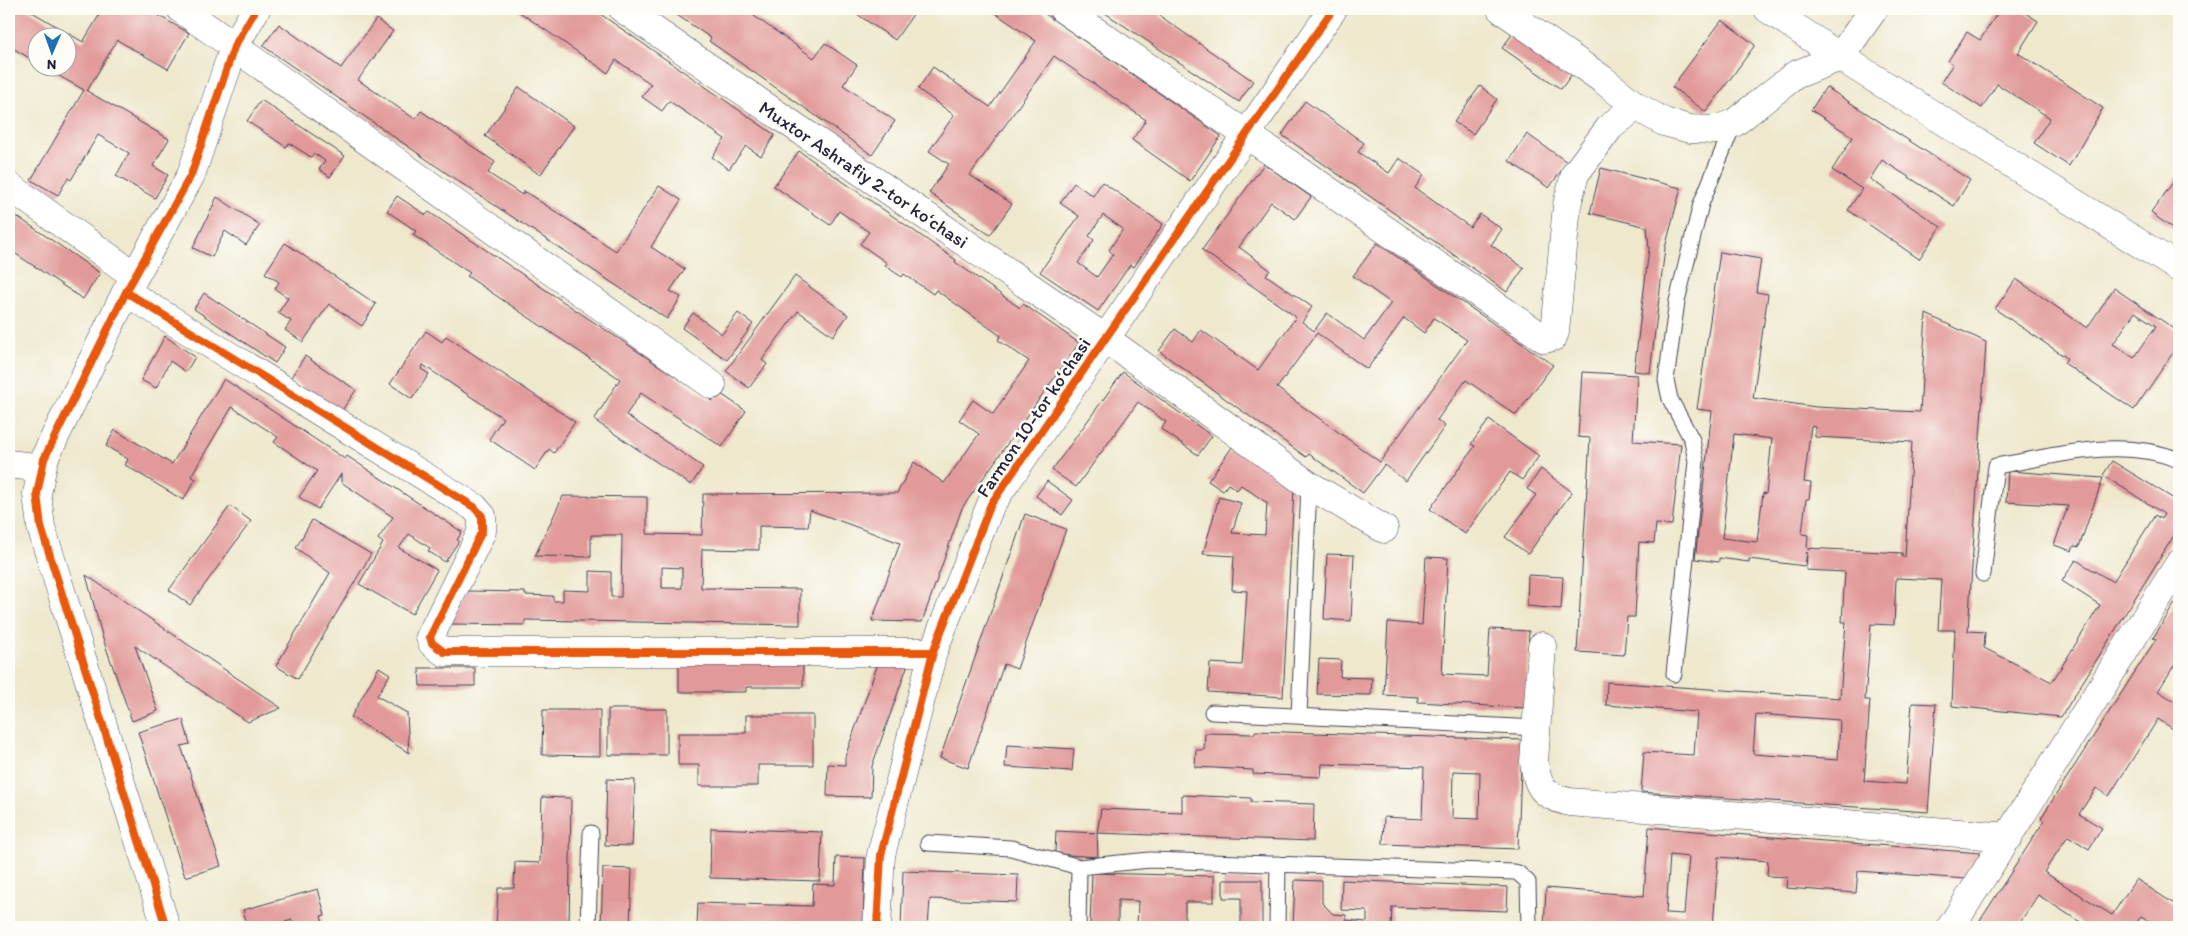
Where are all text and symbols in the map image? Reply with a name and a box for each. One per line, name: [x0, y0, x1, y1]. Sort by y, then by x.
north arrow: [28, 28, 78, 78]
text: N: [47, 56, 57, 73]
street label: Muxtor Ashrafiy 2-tor koʻchasi: [755, 96, 973, 253]
street label: Farmon 10-tor koʻchasi: [971, 333, 1095, 501]

